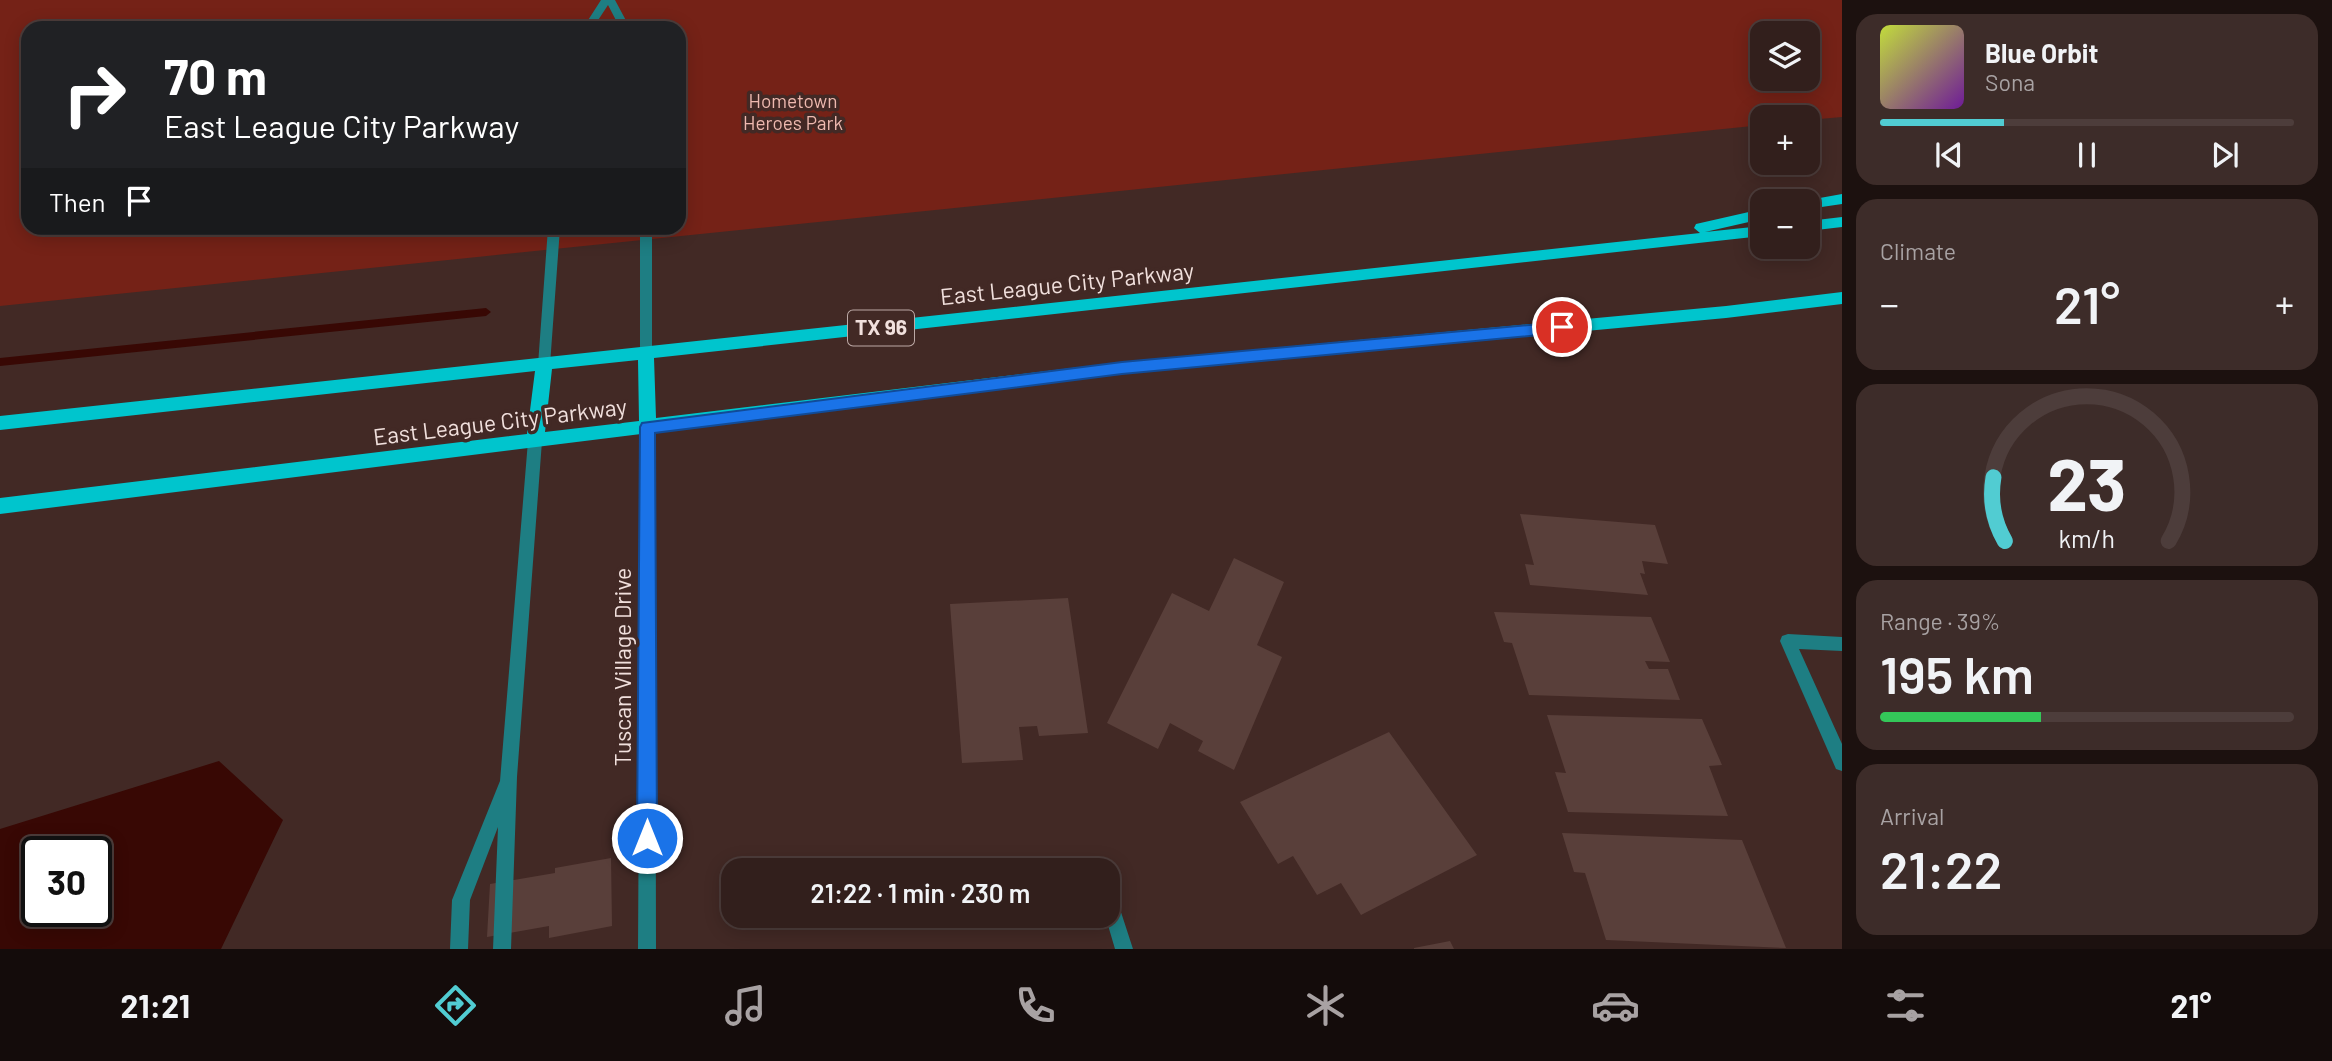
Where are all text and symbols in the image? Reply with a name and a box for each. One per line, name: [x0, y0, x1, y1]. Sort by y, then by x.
map controls: [1750, 21, 1820, 259]
button: layers: [1750, 21, 1820, 91]
text: Blue Orbit: [1985, 37, 2098, 68]
text: 70 m: [164, 46, 267, 105]
icon: right: [49, 49, 140, 140]
text: Sona: [1985, 68, 2035, 96]
park label: Hometown Heroes Park: [743, 89, 843, 134]
button: +: [1750, 105, 1820, 175]
text: East League City Parkway: [164, 106, 519, 144]
icon: previous: [1930, 136, 1968, 174]
icon: pause: [2068, 136, 2106, 174]
icon: next: [2206, 136, 2244, 174]
icon: arrive: [120, 182, 158, 220]
text: Then: [49, 186, 106, 217]
button: −: [1750, 189, 1820, 259]
text: Climate: [1880, 237, 1956, 265]
street label: East League City Parkway: [938, 256, 1196, 310]
text: 21°: [2054, 272, 2120, 334]
text: −: [1880, 280, 1899, 326]
text: +: [2275, 280, 2294, 326]
pin: [1532, 297, 1592, 357]
icon: arrive: [1543, 308, 1581, 346]
road number: TX 96: [848, 310, 914, 346]
street label: East League City Parkway: [371, 392, 629, 450]
text: 23: [2047, 438, 2127, 526]
text: km/h: [2059, 522, 2115, 552]
street label: Tuscan Village Drive: [608, 568, 636, 766]
text: Range · 39%: [1880, 607, 2000, 635]
text: 195 km: [1880, 642, 2034, 704]
position arrow: [610, 801, 684, 875]
text: Arrival: [1880, 802, 1944, 830]
speed limit sign: 30: [21, 836, 112, 927]
text: 21:22: [1880, 837, 2002, 899]
text: 21:22 · 1 min · 230 m: [811, 877, 1030, 908]
icon: directions: [431, 981, 480, 1030]
icon: music: [721, 981, 770, 1030]
icon: phone: [1011, 981, 1060, 1030]
icon: climate: [1301, 981, 1350, 1030]
icon: car: [1591, 981, 1640, 1030]
icon: filters: [1881, 981, 1930, 1030]
text: 21:21: [120, 986, 190, 1024]
text: 21°: [2170, 986, 2212, 1024]

